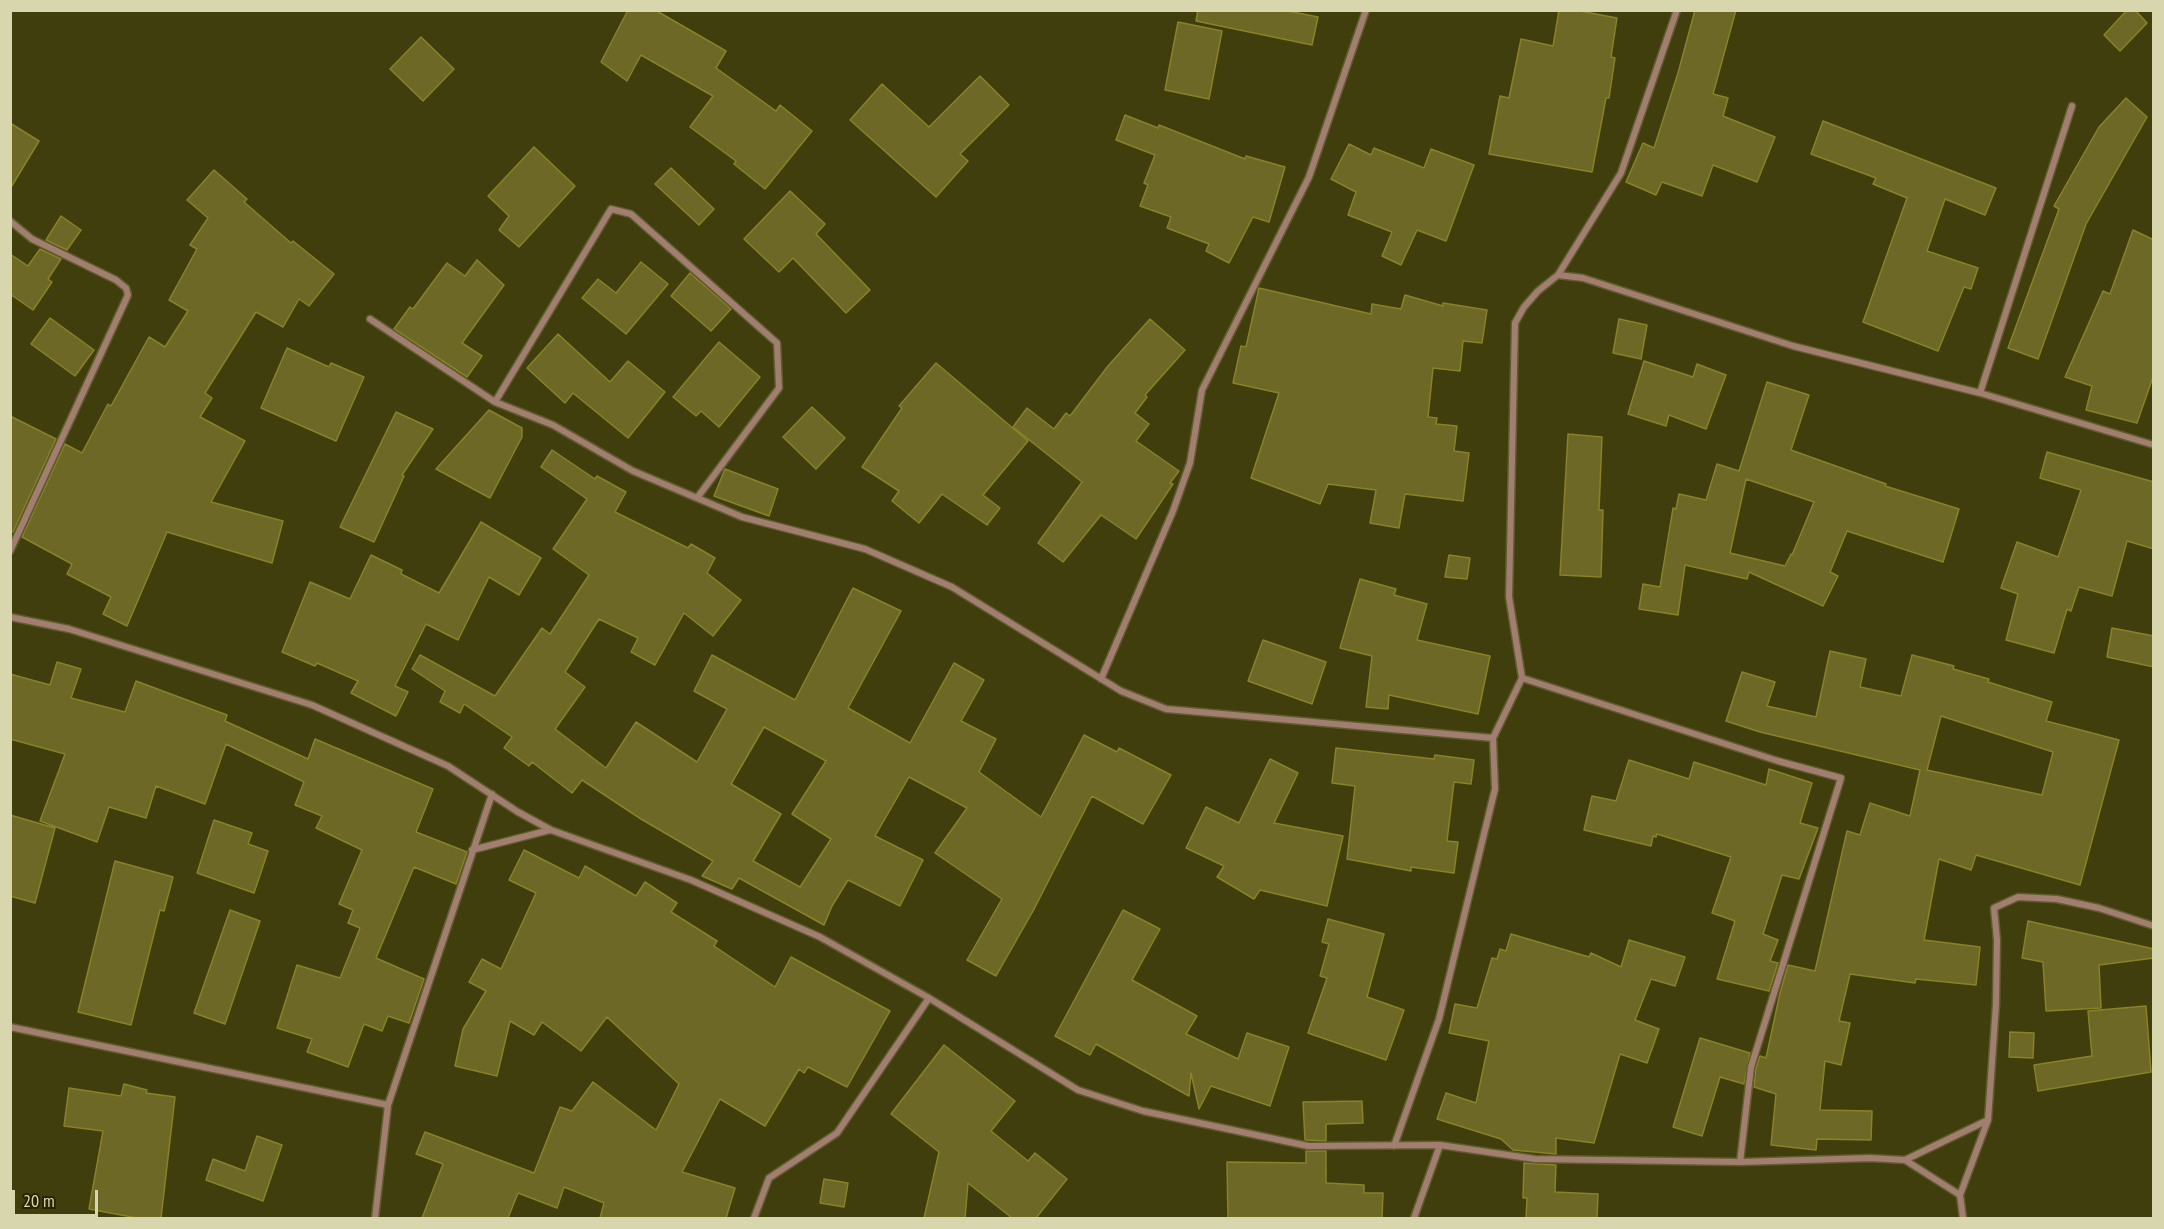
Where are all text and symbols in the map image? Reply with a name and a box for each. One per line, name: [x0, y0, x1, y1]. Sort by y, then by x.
scale bar: [15, 1178, 100, 1216]
text: 20 m: [23, 1189, 55, 1212]

